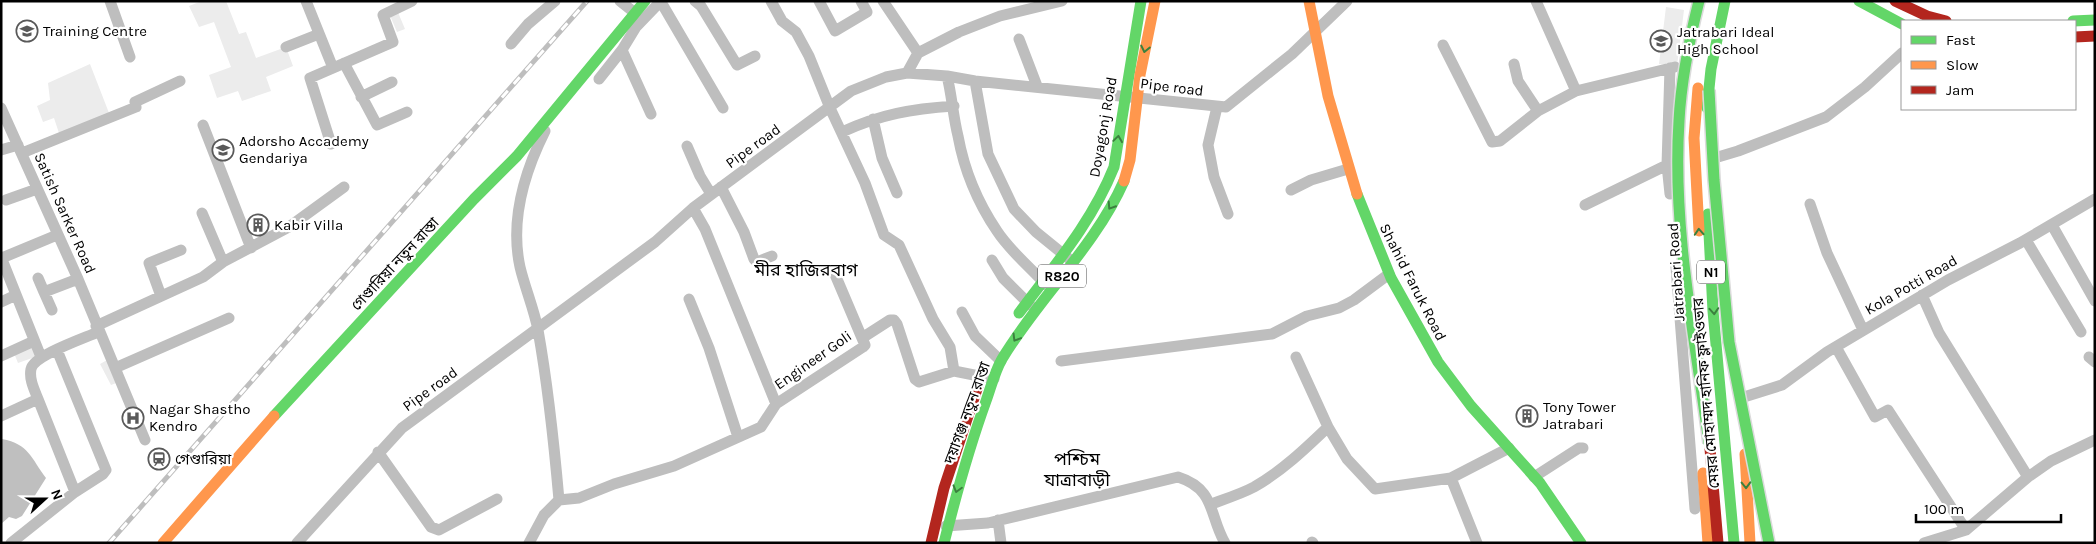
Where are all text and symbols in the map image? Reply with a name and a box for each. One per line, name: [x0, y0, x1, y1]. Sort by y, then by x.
school or university icon: Training Centre: [15, 19, 39, 43]
legend: [1901, 20, 2076, 110]
place label: Training Centre: [43, 22, 147, 40]
place label: Jatrabari Ideal High School: [1677, 23, 1774, 58]
school or university icon: Jatrabari Ideal High School: [1649, 29, 1673, 53]
text: Fast: [1946, 31, 1976, 49]
one-way arrow: [1140, 45, 1151, 53]
text: Slow: [1946, 56, 1978, 74]
street label: Pipe road: [1139, 74, 1205, 100]
street label: Doyagonj Road: [1085, 75, 1121, 179]
text: Jam: [1946, 81, 1974, 99]
street label: Pipe road: [722, 120, 784, 172]
place label: Adorsho Accademy Gendariya: [239, 132, 369, 167]
one-way arrow: [1112, 135, 1123, 143]
school or university icon: Adorsho Accademy Gendariya: [211, 138, 235, 162]
street label: Satish Sarker Road: [30, 150, 100, 276]
one-way arrow: [1107, 201, 1117, 210]
building icon: Kabir Villa: [246, 213, 270, 237]
street label: গেণ্ডারিয়া নতুন রাস্তা: [347, 213, 444, 314]
place label: Kabir Villa: [274, 216, 343, 234]
street label: Shahid Faruk Road: [1376, 220, 1450, 344]
street label: Jatrabari Road: [1664, 222, 1688, 322]
one-way arrow: [1693, 228, 1704, 236]
street label: Kola Potti Road: [1862, 251, 1960, 319]
district label: মীর হাজিরবাগ: [753, 259, 858, 281]
road number: N1: [1697, 260, 1725, 284]
road number: R820: [1038, 264, 1086, 288]
street label: মেয়র মোহাম্মদ হানিফ ফ্লাইওভার: [1689, 296, 1723, 489]
one-way arrow: [1708, 307, 1719, 315]
street label: Engineer Goli: [771, 327, 855, 393]
one-way arrow: [1012, 332, 1022, 341]
street label: দয়াগঞ্জ নতুন রাস্তা: [940, 359, 994, 467]
street label: Pipe road: [399, 363, 461, 415]
place label: Tony Tower Jatrabari: [1543, 398, 1616, 433]
place label: Nagar Shastho Kendro: [149, 400, 250, 435]
building icon: Tony Tower Jatrabari: [1515, 404, 1539, 428]
hospital icon: Nagar Shastho Kendro: [121, 406, 145, 430]
station icon: গেণ্ডারিয়া: [147, 447, 171, 471]
district label: পশ্চিম যাত্রাবাড়ী: [1043, 448, 1110, 491]
place label: গেণ্ডারিয়া: [175, 450, 232, 468]
north arrow: [20, 474, 70, 524]
one-way arrow: [1741, 482, 1751, 489]
one-way arrow: [953, 484, 963, 492]
text: N: [47, 487, 66, 502]
scale bar: [1916, 492, 2061, 524]
text: 100 m: [1924, 500, 1964, 518]

